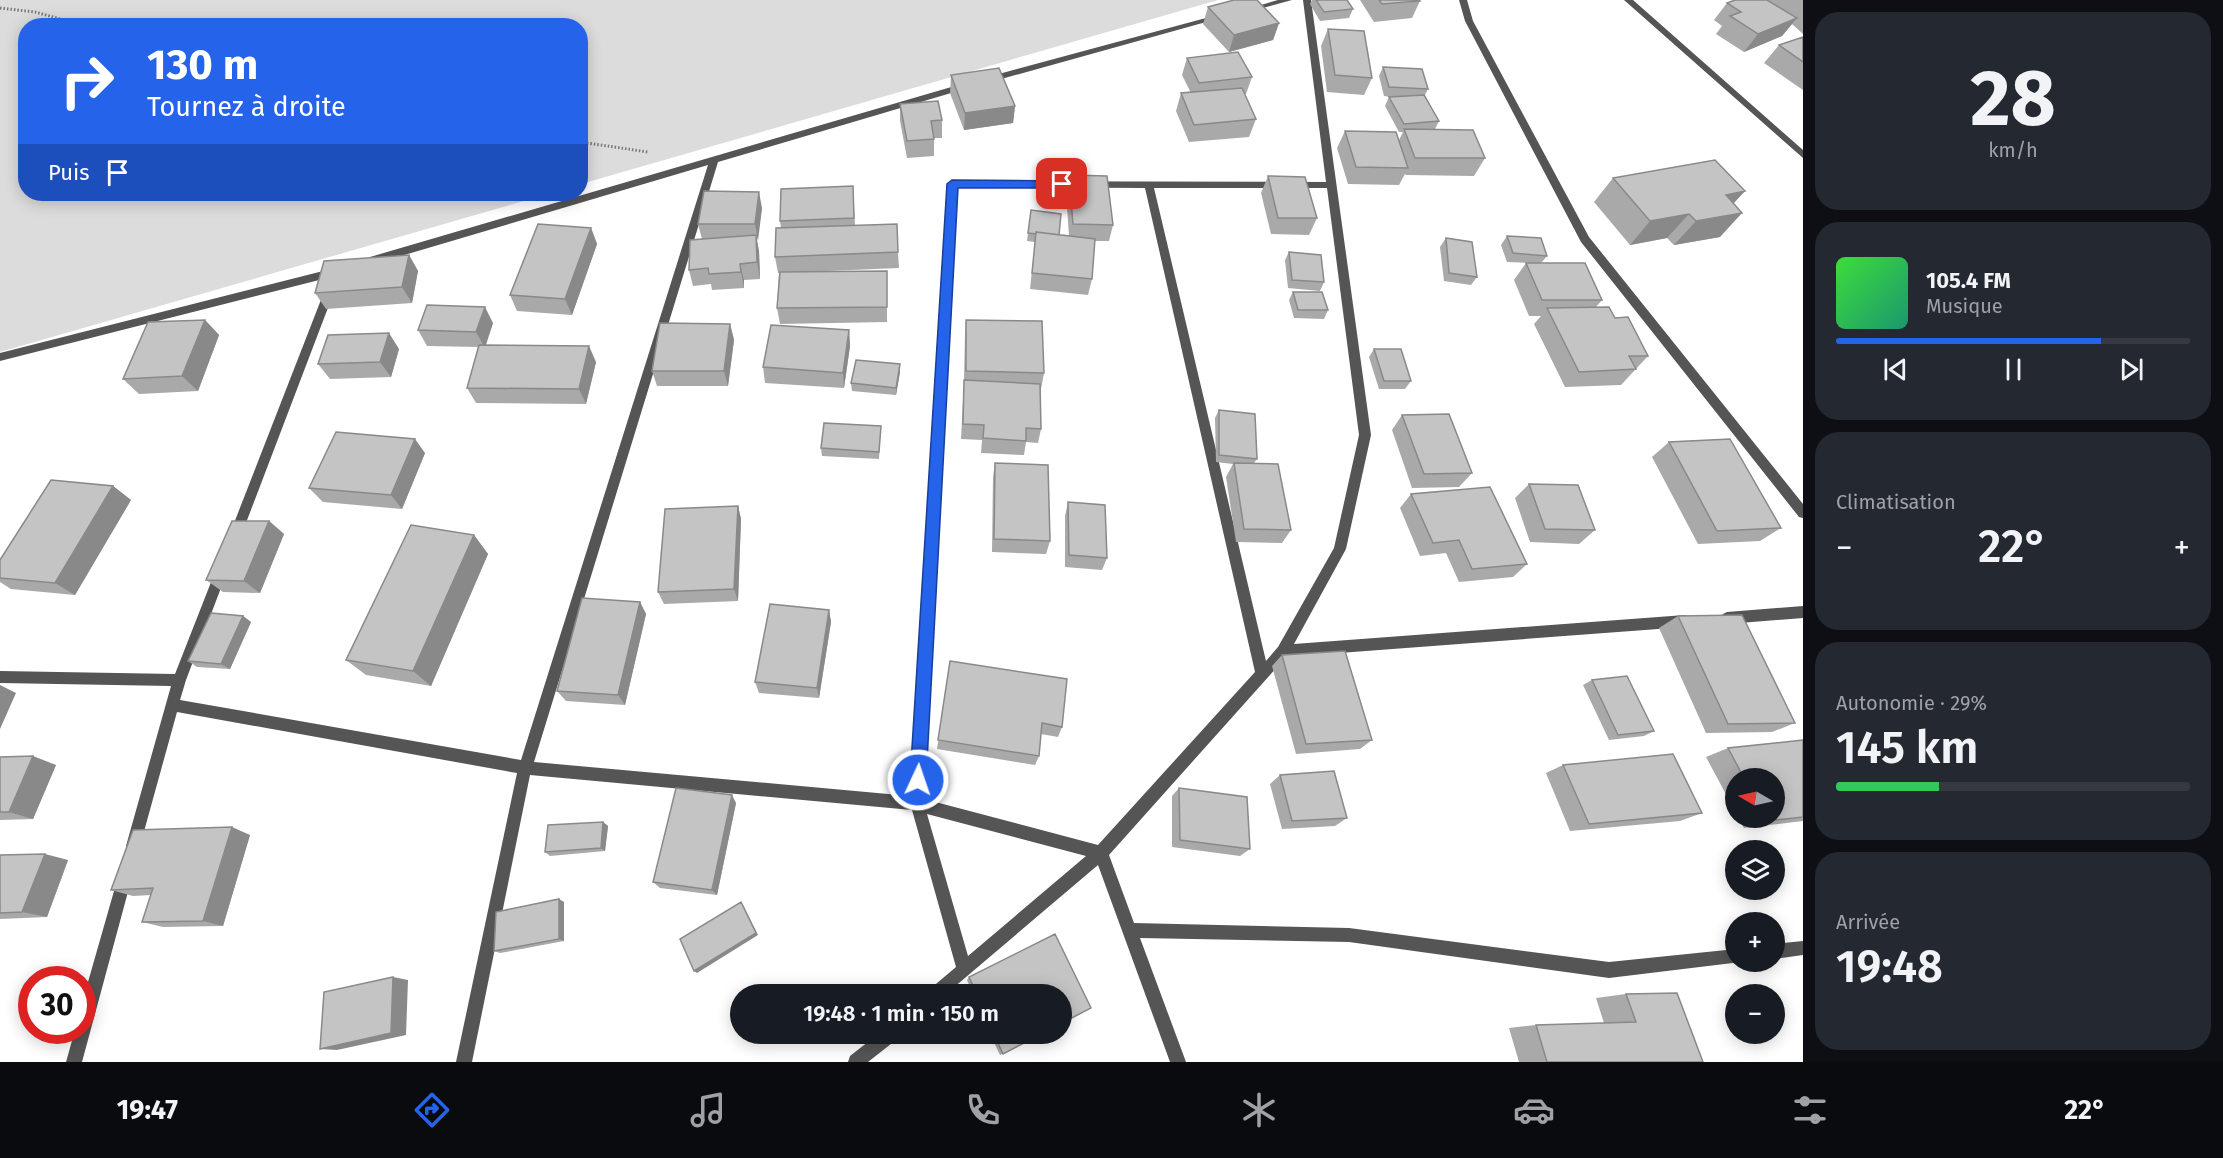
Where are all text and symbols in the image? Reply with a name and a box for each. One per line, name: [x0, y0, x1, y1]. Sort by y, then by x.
text: 130 m: [147, 40, 258, 90]
icon: right: [48, 42, 126, 120]
text: 28: [1970, 52, 2056, 146]
text: Tournez à droite: [147, 91, 346, 123]
text: km/h: [1988, 138, 2038, 162]
icon: arrive: [101, 156, 134, 189]
pin: [1036, 158, 1087, 209]
text: Puis: [48, 159, 89, 186]
icon: arrive: [1045, 167, 1078, 200]
text: 105.4 FM: [1926, 267, 2011, 294]
text: Musique: [1926, 294, 2003, 318]
icon: previous: [1879, 353, 1912, 386]
icon: pause: [1997, 353, 2030, 386]
icon: next: [2115, 353, 2148, 386]
text: Climatisation: [1836, 490, 1956, 514]
text: 22°: [1978, 520, 2048, 574]
text: −: [1836, 528, 1853, 568]
text: +: [2174, 528, 2190, 568]
text: Autonomie · 29%: [1836, 691, 1987, 715]
text: 145 km: [1836, 721, 1978, 775]
position arrow: [886, 748, 950, 812]
north arrow: [1725, 768, 1785, 828]
map controls: [1725, 768, 1785, 1044]
button: layers: [1725, 840, 1785, 900]
text: Arrivée: [1836, 910, 1900, 934]
button: +: [1725, 912, 1785, 972]
text: 19:48: [1836, 940, 1943, 994]
speed limit sign: 30: [18, 966, 96, 1044]
button: −: [1725, 984, 1785, 1044]
text: 19:48 · 1 min · 150 m: [803, 1000, 999, 1027]
icon: directions: [411, 1089, 453, 1131]
icon: music: [687, 1089, 729, 1131]
icon: phone: [962, 1089, 1004, 1131]
icon: climate: [1238, 1089, 1280, 1131]
icon: car: [1513, 1089, 1555, 1131]
icon: filters: [1789, 1089, 1831, 1131]
text: 19:47: [117, 1094, 178, 1126]
text: 22°: [2064, 1094, 2106, 1126]

